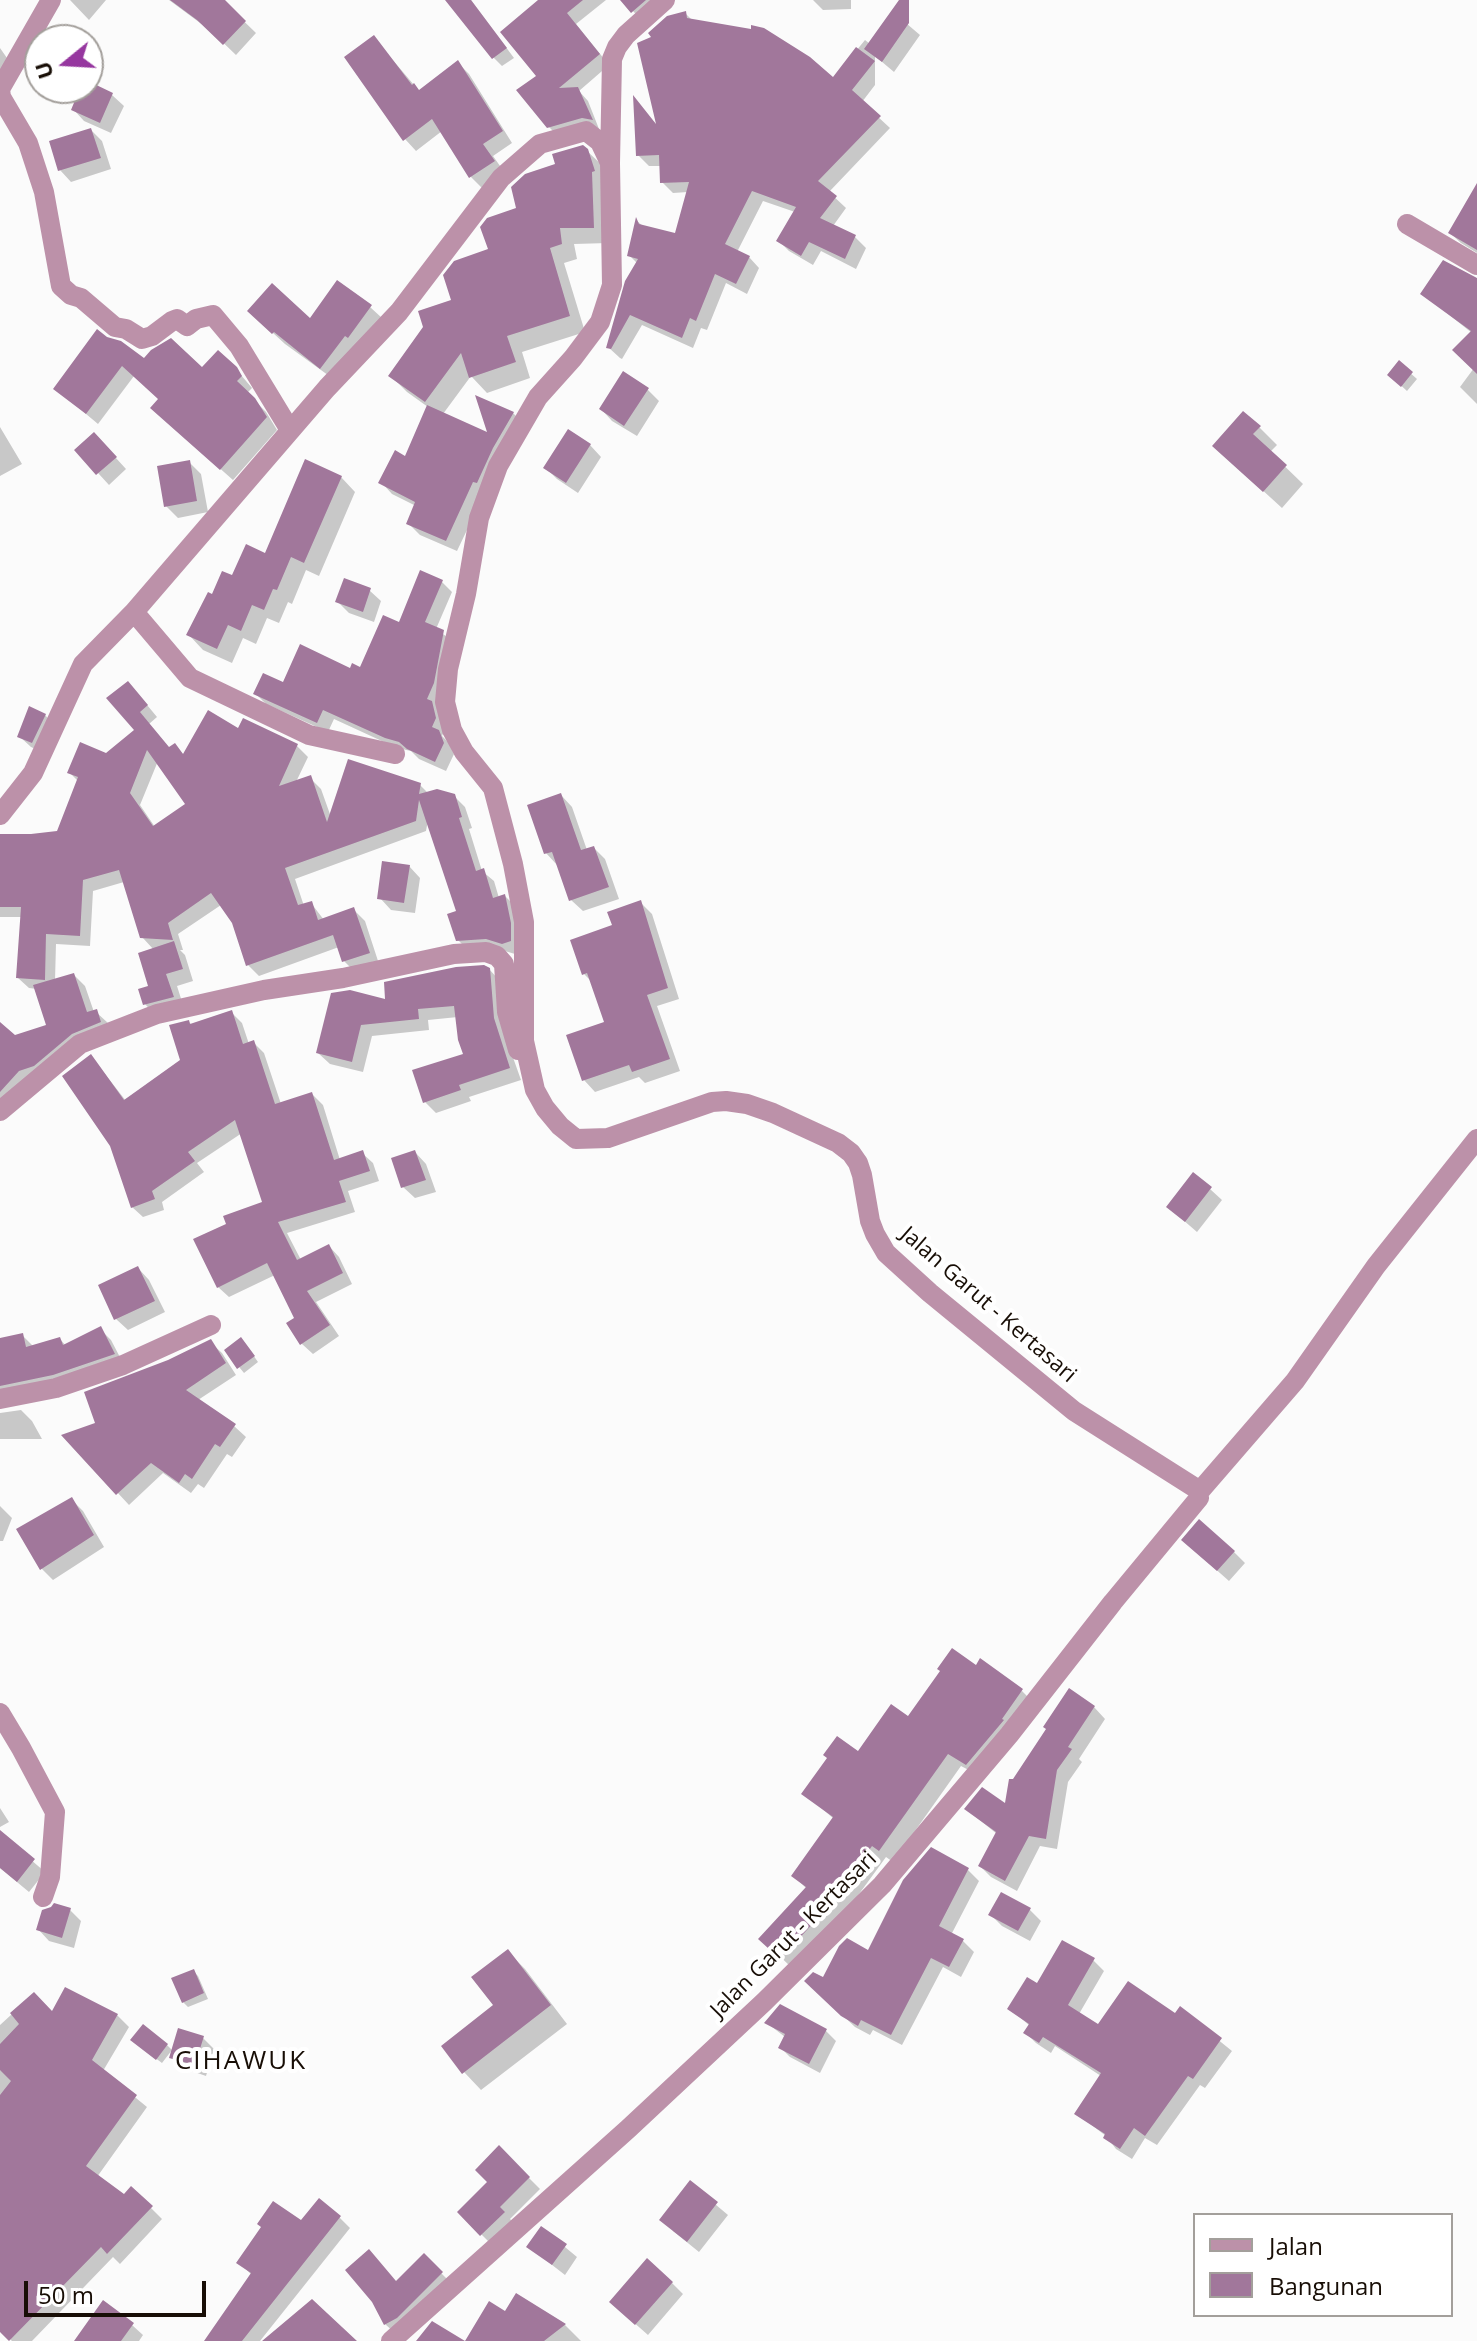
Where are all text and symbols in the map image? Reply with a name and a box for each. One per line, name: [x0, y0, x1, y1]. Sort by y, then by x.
north arrow: [24, 24, 104, 104]
text: U: [26, 58, 60, 83]
street label: Jalan Garut - Kertasari: [895, 1221, 1081, 1389]
street label: Jalan Garut - Kertasari: [705, 1846, 883, 2024]
district label: CIHAWUK: [175, 2046, 307, 2078]
legend: [1193, 2213, 1453, 2317]
text: Jalan: [1269, 2229, 1323, 2262]
scale bar: [28, 2265, 210, 2315]
text: Bangunan: [1269, 2269, 1383, 2302]
text: 50 m: [38, 2278, 94, 2311]

